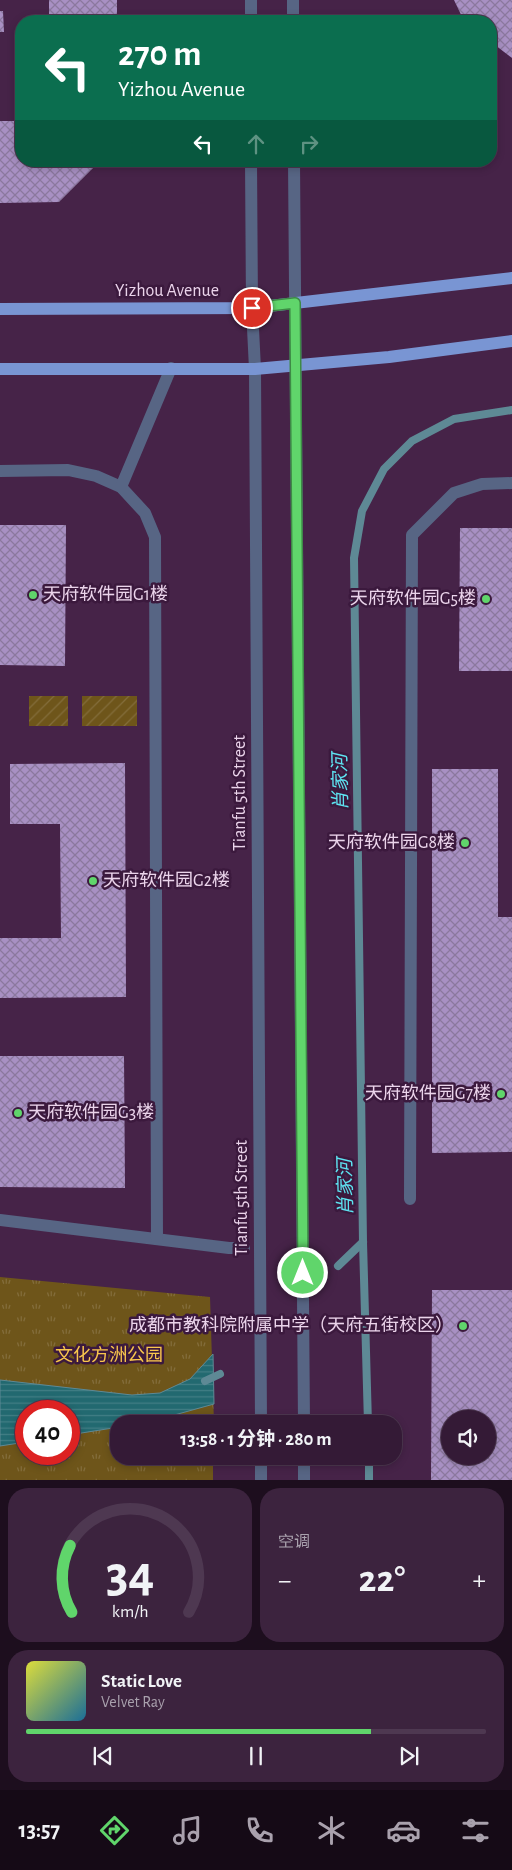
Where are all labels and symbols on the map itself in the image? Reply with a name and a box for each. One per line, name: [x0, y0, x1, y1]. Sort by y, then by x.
street label: Yizhou Avenue: [115, 282, 219, 300]
pin: [231, 287, 273, 329]
place label: 天府软件园G1楼: [43, 584, 168, 604]
place label: 天府软件园G5楼: [350, 588, 476, 608]
marker: 天府软件园G1楼: [27, 589, 39, 601]
marker: 天府软件园G5楼: [480, 593, 492, 605]
street label: Tianfu 5th Street: [231, 735, 249, 851]
water label: 肖家河: [329, 749, 351, 811]
place label: 天府软件园G8楼: [328, 832, 455, 852]
marker: 天府软件园G8楼: [459, 837, 471, 849]
place label: 天府软件园G2楼: [103, 870, 230, 890]
marker: 天府软件园G2楼: [87, 875, 99, 887]
place label: 天府软件园G7楼: [365, 1083, 491, 1103]
marker: 天府软件园G7楼: [495, 1088, 507, 1100]
place label: 天府软件园G3楼: [28, 1102, 154, 1122]
marker: 天府软件园G3楼: [12, 1107, 24, 1119]
street label: Tianfu 5th Street: [233, 1140, 251, 1256]
water label: 肖家河: [334, 1154, 356, 1216]
position arrow: [276, 1246, 328, 1298]
place label: 成都市教科院附属中学（天府五街校区）: [129, 1315, 453, 1335]
marker: 成都市教科院附属中学（天府五街校区）: [457, 1320, 469, 1332]
park label: 文化方洲公园: [55, 1345, 163, 1365]
speed limit sign: 40: [15, 1400, 80, 1465]

